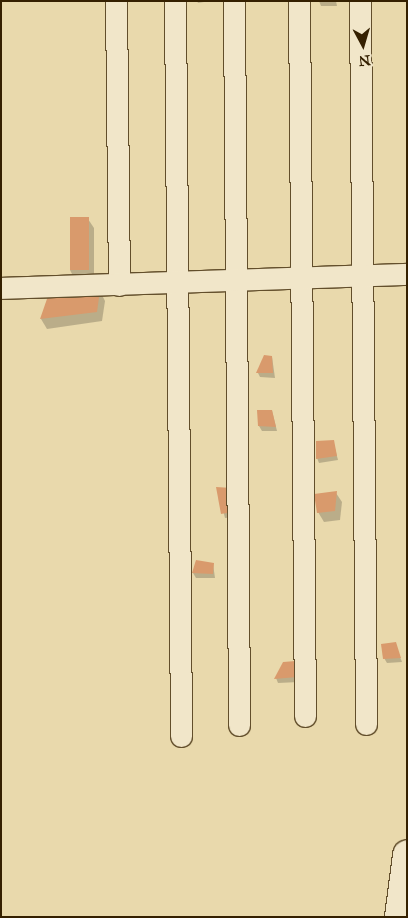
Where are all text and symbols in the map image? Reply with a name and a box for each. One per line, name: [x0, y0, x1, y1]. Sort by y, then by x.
north arrow: [338, 20, 388, 70]
text: N: [358, 51, 371, 69]

